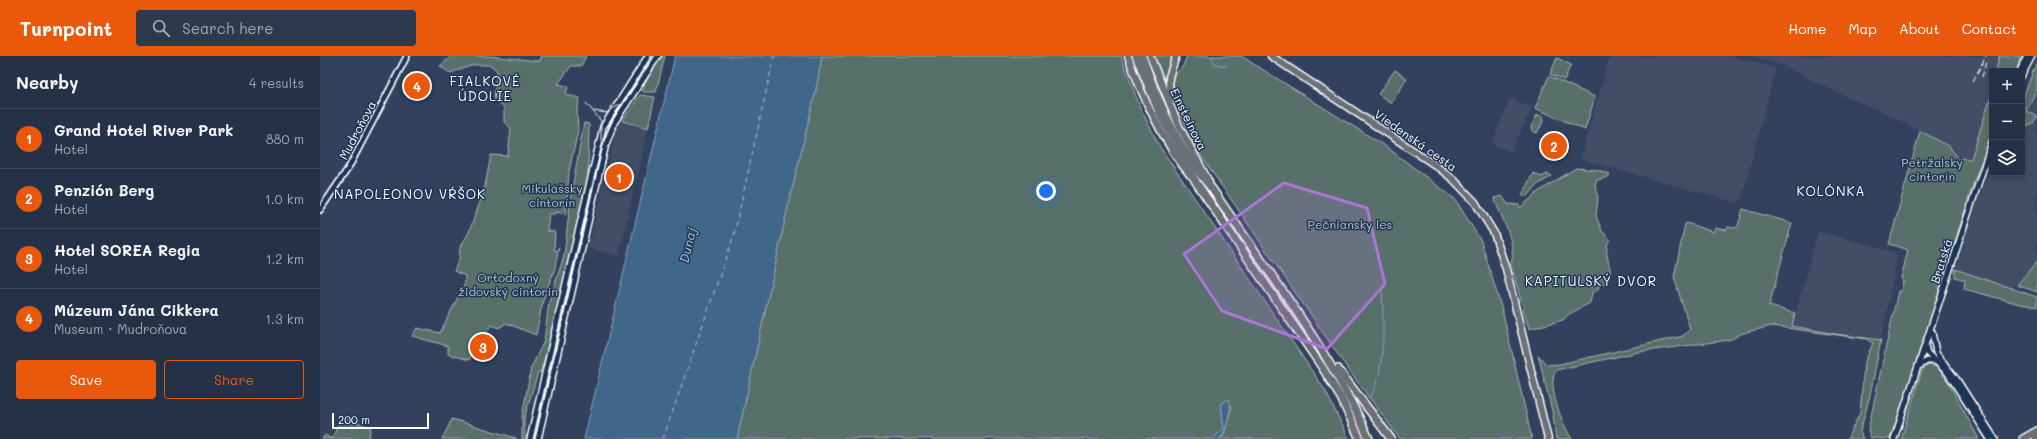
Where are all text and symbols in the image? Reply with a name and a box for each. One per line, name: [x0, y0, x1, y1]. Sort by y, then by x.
search box: [136, 10, 416, 46]
text: Turnpoint: [20, 16, 112, 41]
icon: search: [150, 17, 172, 39]
text: Search here: [182, 18, 273, 38]
text: Home: [1788, 19, 1826, 38]
text: Map: [1848, 19, 1877, 38]
text: About: [1899, 19, 1940, 38]
text: Contact: [1962, 19, 2017, 38]
map controls: [1989, 68, 2025, 176]
button: +: [1989, 68, 2025, 104]
text: Nearby: [16, 71, 78, 93]
pin: 4: [404, 71, 430, 101]
district label: FIALKOVÉ ÚDOLIE: [450, 72, 520, 104]
text: 4 results: [249, 74, 304, 91]
street label: Einsteinova: [1167, 85, 1211, 153]
street label: Mudroňova: [335, 98, 379, 162]
button: −: [1989, 104, 2025, 140]
street label: Viedenská cesta: [1372, 106, 1460, 174]
text: Grand Hotel River Park: [54, 120, 233, 140]
text: 1: [26, 130, 32, 147]
text: 880 m: [266, 130, 304, 147]
pin: 2: [1541, 131, 1567, 161]
text: Hotel: [54, 140, 88, 157]
button: layers: [1989, 140, 2025, 176]
park label: Petržalský cintorín: [1901, 154, 1963, 184]
pin: 1: [606, 162, 632, 192]
text: Penzión Berg: [54, 180, 154, 200]
park label: Mikulášsky cintorín: [522, 180, 582, 210]
your location: [1036, 181, 1056, 201]
district label: KOLÓNKA: [1797, 182, 1865, 199]
district label: NAPOLEONOV VŔŠOK: [334, 185, 486, 202]
text: 2: [25, 190, 33, 207]
text: 1.0 km: [265, 190, 304, 207]
text: Hotel: [54, 200, 88, 217]
park label: Pečniansky les: [1308, 216, 1393, 232]
water label: Dunaj: [675, 225, 699, 264]
street label: Bratská: [1926, 237, 1956, 285]
text: Hotel SOREA Regia: [54, 240, 200, 260]
text: 3: [25, 250, 33, 267]
text: 1.2 km: [266, 250, 304, 267]
text: Hotel: [54, 260, 88, 277]
park label: Ortodoxný židovský cintorín: [458, 269, 558, 299]
district label: KAPITULSKÝ DVOR: [1525, 272, 1657, 289]
text: Múzeum Jána Cikkera: [54, 300, 219, 320]
text: 4: [25, 310, 33, 327]
text: 1.3 km: [265, 310, 304, 327]
text: Museum · Mudroňova: [54, 320, 187, 337]
pin: 3: [470, 332, 496, 362]
button: Save: [16, 360, 156, 399]
button: Share: [164, 360, 304, 399]
scale bar: [332, 411, 429, 430]
text: 200 m: [338, 412, 370, 427]

